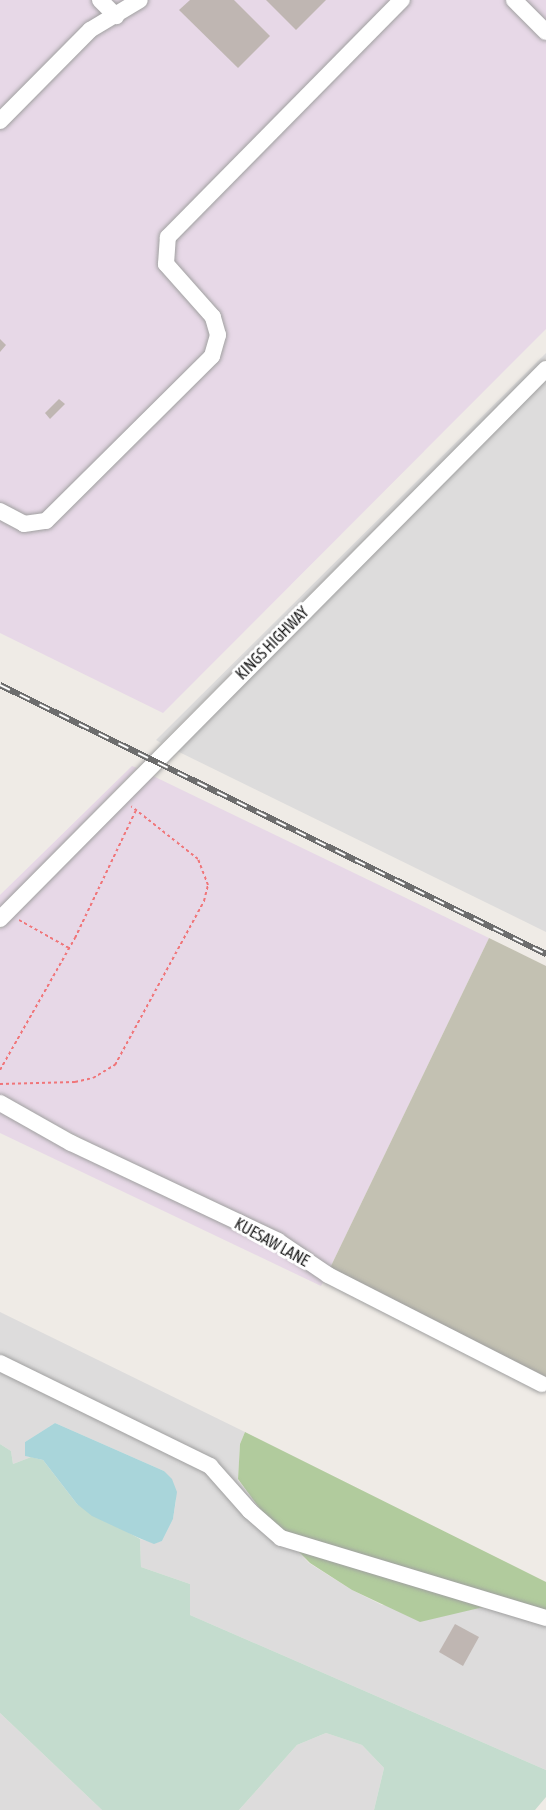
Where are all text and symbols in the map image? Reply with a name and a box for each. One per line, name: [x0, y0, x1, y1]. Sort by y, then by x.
street label: KINGS HIGHWAY: [232, 603, 312, 683]
street label: KUESAW LANE: [231, 1214, 313, 1270]

